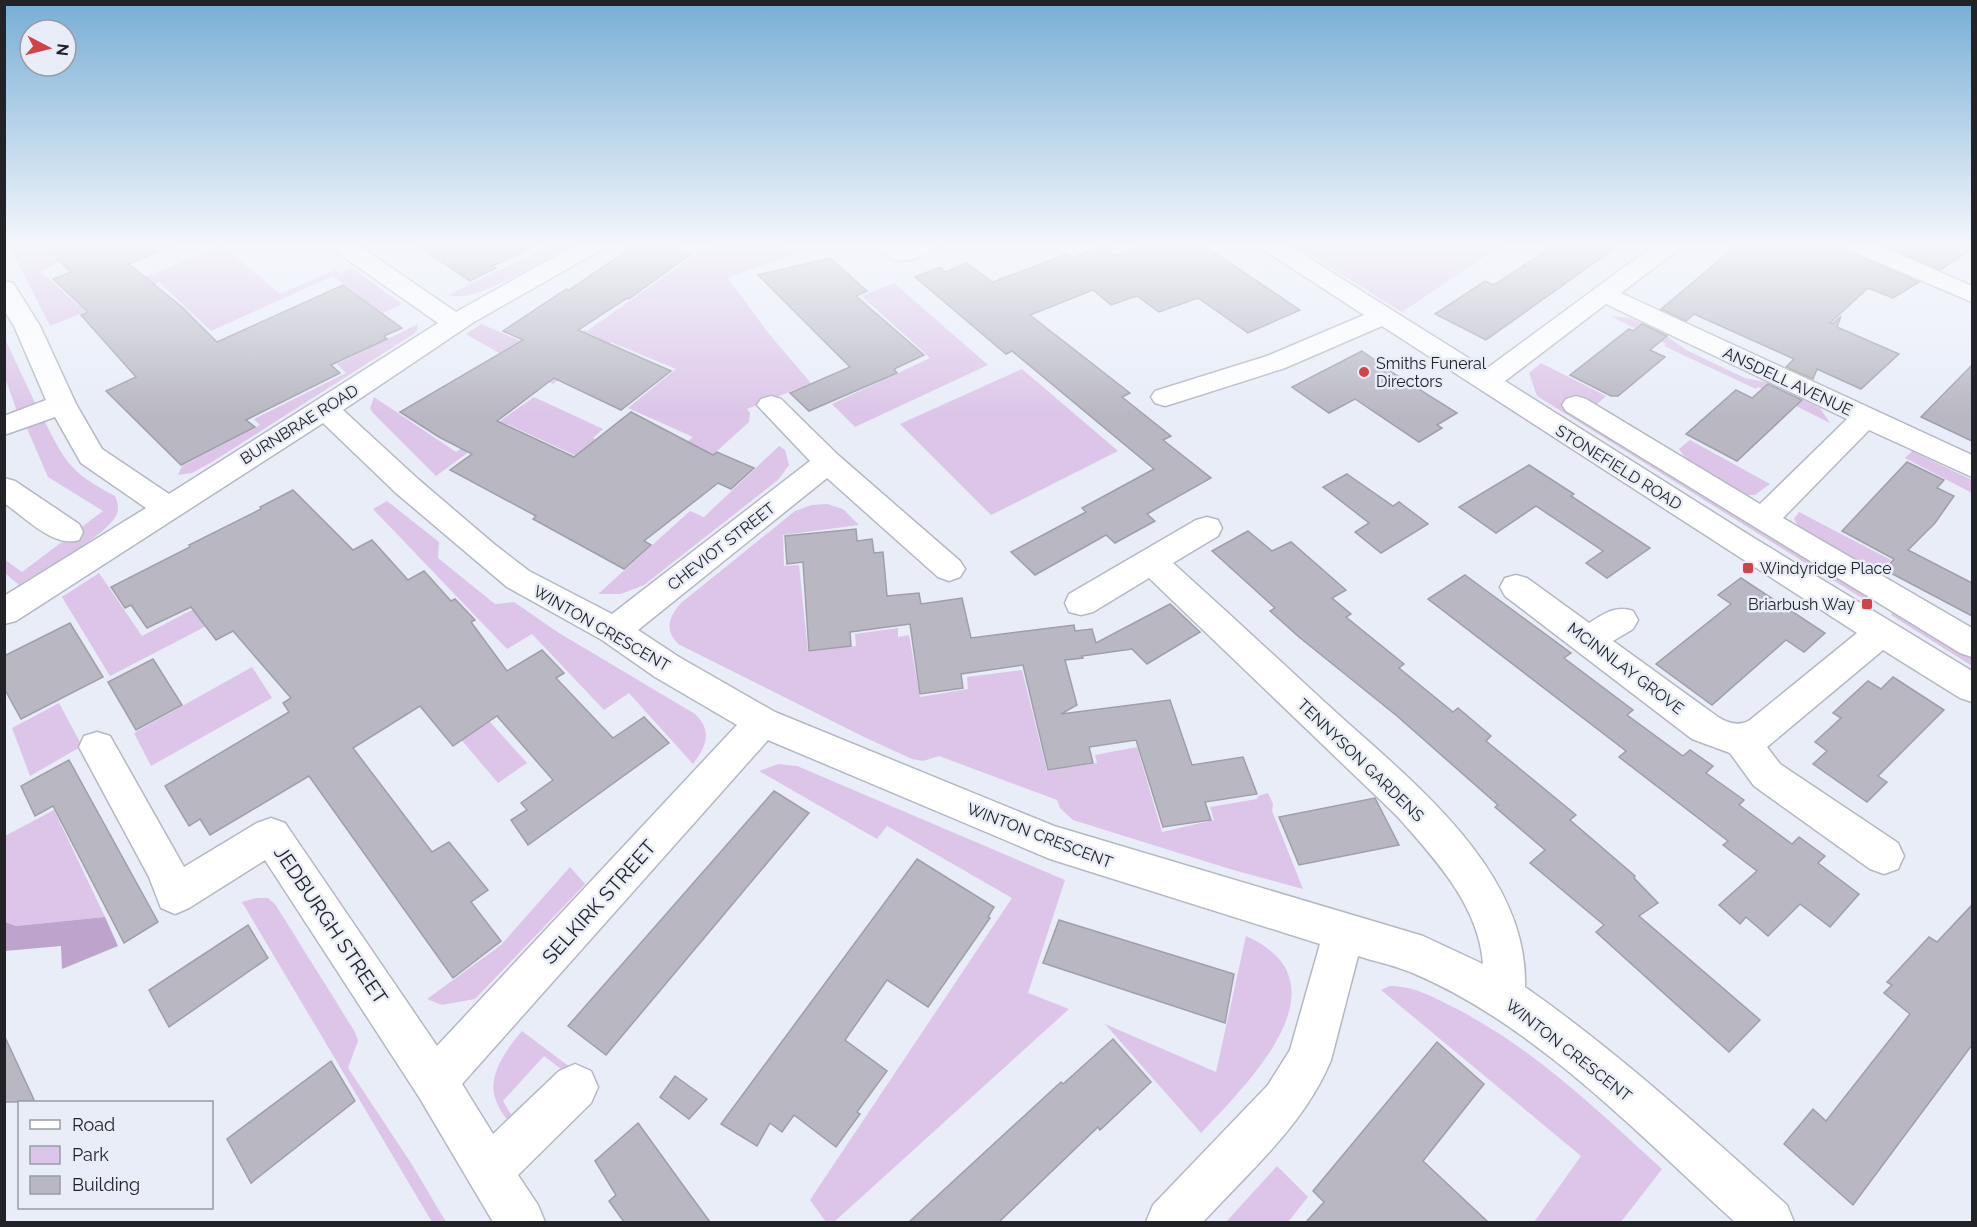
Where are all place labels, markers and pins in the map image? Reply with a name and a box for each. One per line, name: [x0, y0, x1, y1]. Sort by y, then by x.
place label: Smiths Funeral Directors: [1376, 354, 1487, 391]
marker: Smiths Funeral Directors: [1357, 365, 1371, 379]
place label: Windyridge Place: [1760, 559, 1892, 578]
marker: Windyridge Place: [1741, 561, 1755, 575]
place label: Briarbush Way: [1748, 595, 1855, 614]
marker: Briarbush Way: [1860, 597, 1874, 611]

